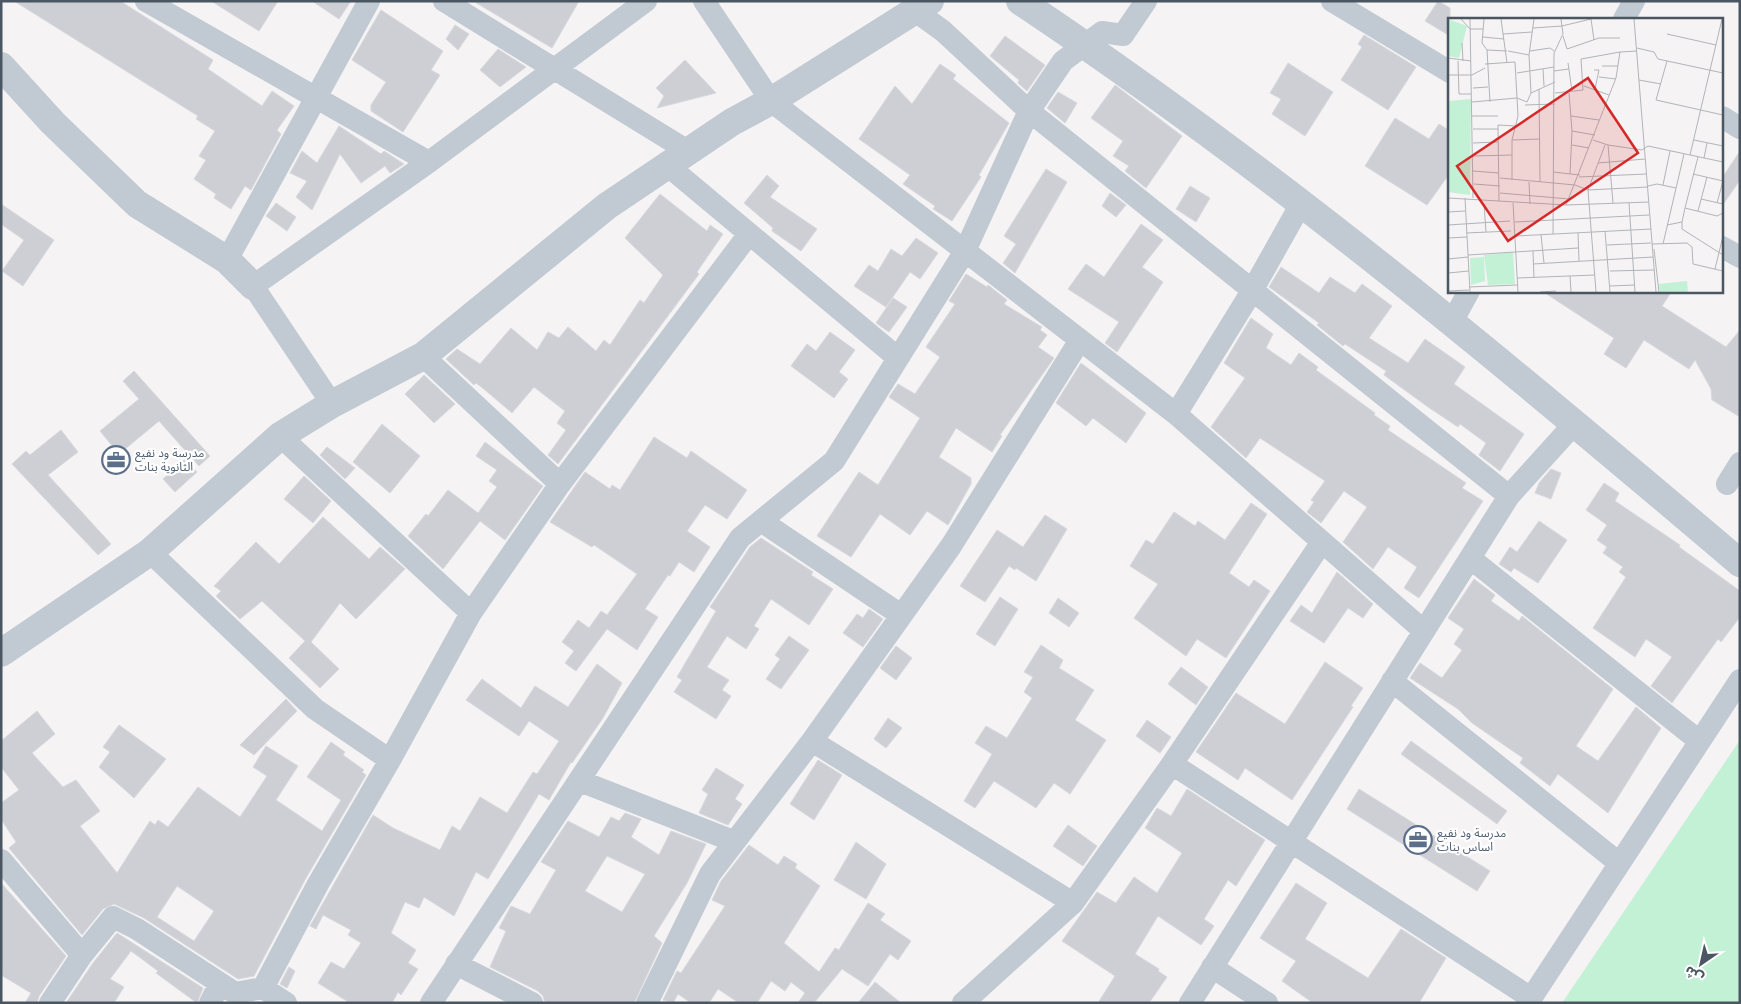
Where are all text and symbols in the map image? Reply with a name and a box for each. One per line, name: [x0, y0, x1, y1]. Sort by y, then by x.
inset map: [1448, 18, 1724, 292]
office icon: مدرسة ود نفيع الثانوية بنات: [101, 445, 131, 475]
place label: مدرسة ود نفيع الثانوية بنات: [135, 446, 204, 474]
office icon: مدرسة ود نفيع اساس بنات: [1403, 825, 1433, 855]
place label: مدرسة ود نفيع اساس بنات: [1437, 826, 1506, 854]
north arrow: [1676, 939, 1726, 989]
text: ش: [1681, 962, 1707, 987]

